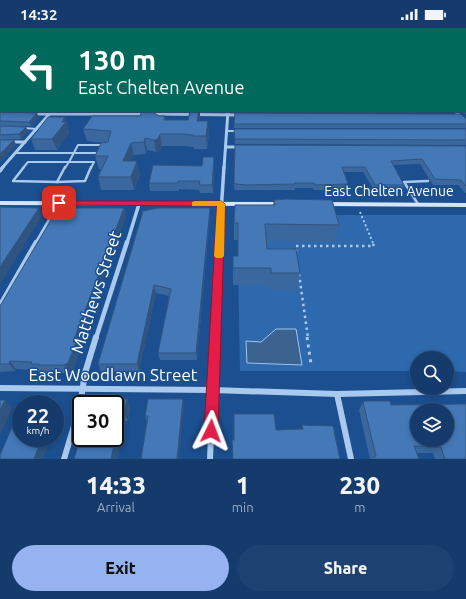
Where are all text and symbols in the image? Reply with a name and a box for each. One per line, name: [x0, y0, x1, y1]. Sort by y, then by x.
text: 14:32: [20, 6, 58, 23]
icon: left: [12, 44, 64, 96]
text: 130 m: [78, 44, 156, 75]
text: East Chelten Avenue: [78, 77, 244, 97]
street label: East Chelten Avenue: [324, 183, 454, 199]
pin: [42, 186, 76, 220]
icon: arrive: [48, 192, 70, 214]
street label: Matthews Street: [67, 228, 124, 356]
map controls: [410, 351, 454, 447]
button: search: [410, 351, 454, 395]
street label: East Woodlawn Street: [29, 365, 198, 384]
speed limit sign: 30: [72, 395, 124, 447]
button: layers: [410, 403, 454, 447]
text: 22: [27, 404, 49, 427]
position arrow: [190, 410, 232, 452]
text: km/h: [26, 425, 50, 436]
text: 14:33: [86, 472, 146, 499]
text: 1: [236, 472, 249, 499]
text: 230: [340, 472, 380, 499]
text: Arrival: [97, 500, 135, 514]
text: min: [232, 500, 254, 514]
text: m: [354, 500, 365, 514]
button: Exit: [12, 545, 229, 591]
button: Share: [237, 545, 454, 591]

